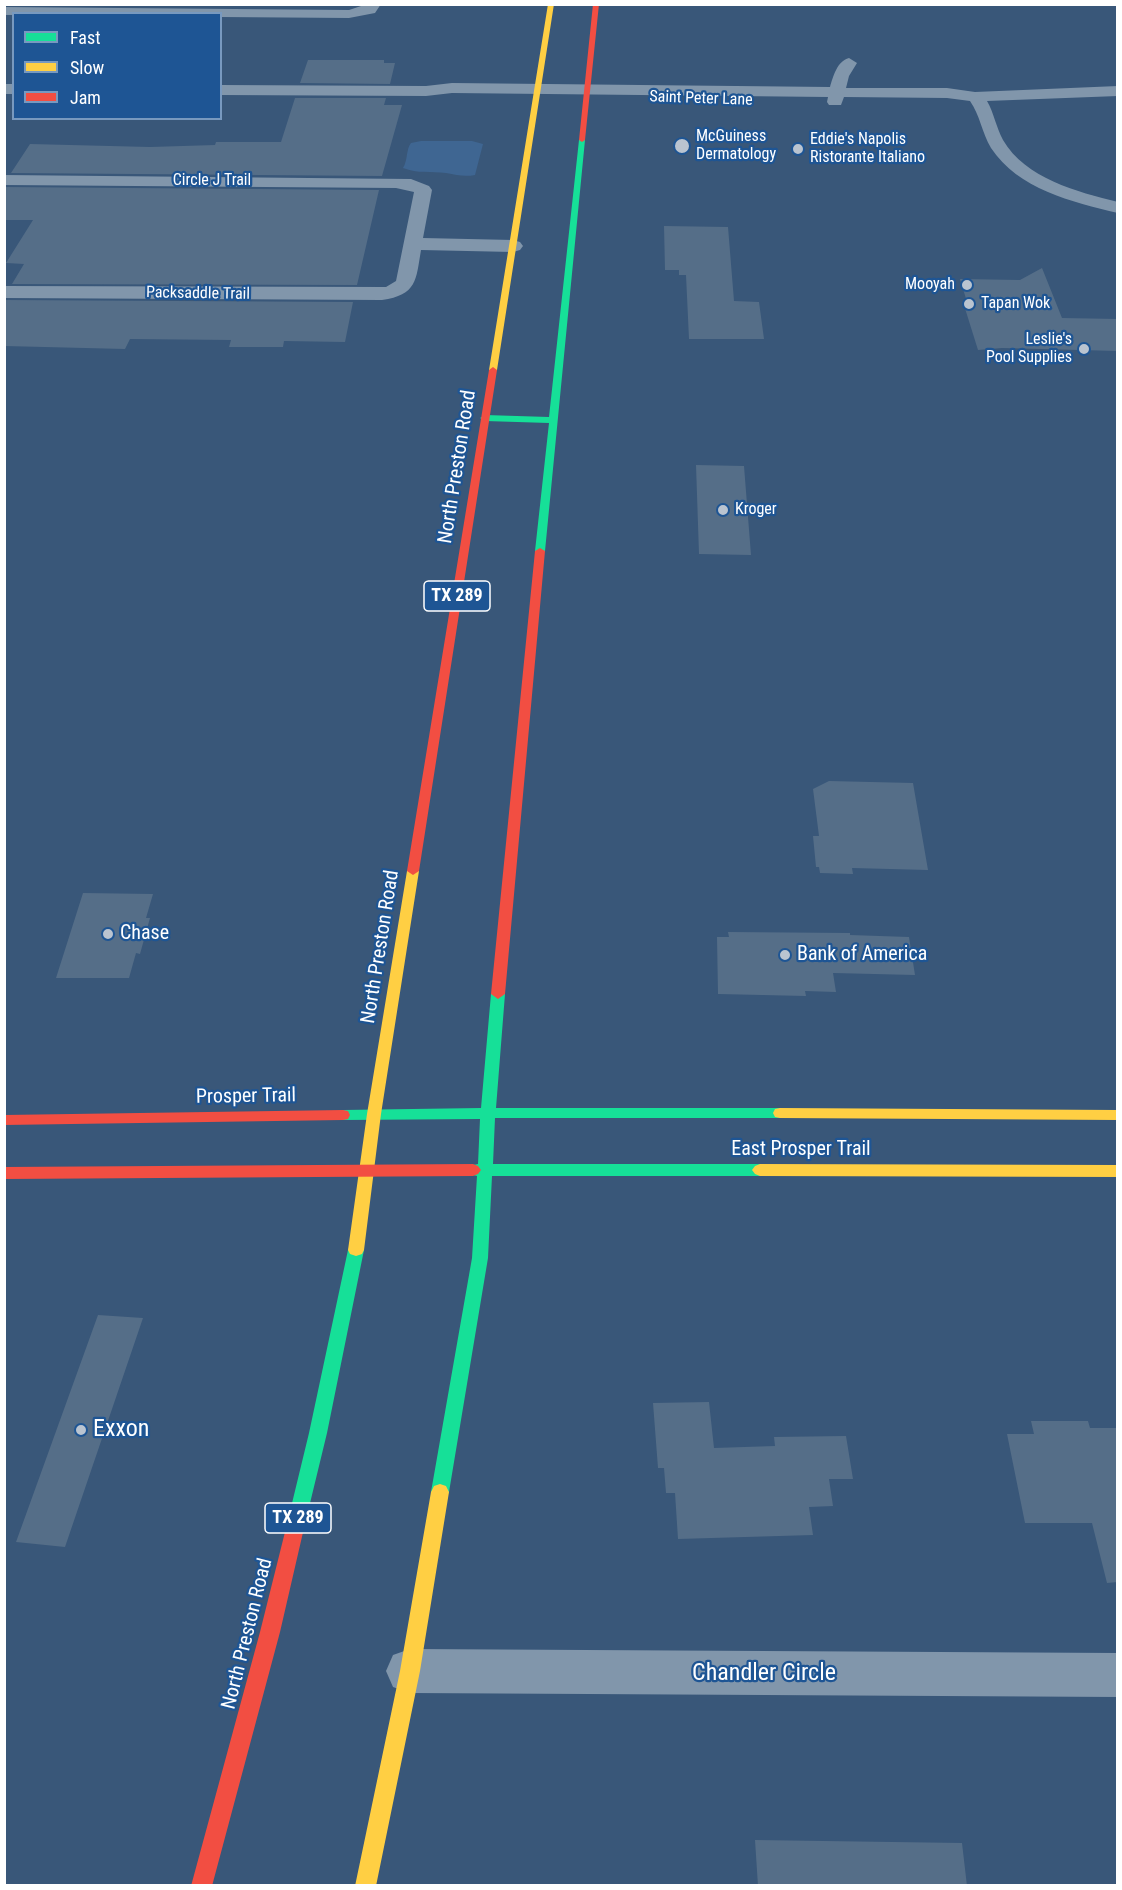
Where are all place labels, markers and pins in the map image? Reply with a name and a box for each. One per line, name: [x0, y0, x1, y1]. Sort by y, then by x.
place label: McGuiness Dermatology: [696, 127, 776, 165]
place label: Eddie's Napolis Ristorante Italiano: [810, 130, 925, 168]
marker: McGuiness Dermatology: [673, 137, 691, 155]
marker: Eddie's Napolis Ristorante Italiano: [791, 142, 805, 156]
place label: Mooyah: [905, 275, 955, 295]
marker: Mooyah: [960, 278, 974, 292]
place label: Tapan Wok: [981, 294, 1050, 314]
marker: Tapan Wok: [962, 297, 976, 311]
place label: Leslie's Pool Supplies: [986, 330, 1072, 368]
marker: Leslie's Pool Supplies: [1077, 342, 1091, 356]
place label: Kroger: [735, 500, 777, 520]
marker: Kroger: [716, 503, 730, 517]
place label: Chase: [120, 922, 169, 946]
marker: Chase: [101, 927, 115, 941]
place label: Bank of America: [797, 943, 927, 967]
marker: Bank of America: [778, 948, 792, 962]
place label: Exxon: [93, 1416, 149, 1444]
marker: Exxon: [74, 1423, 88, 1437]

